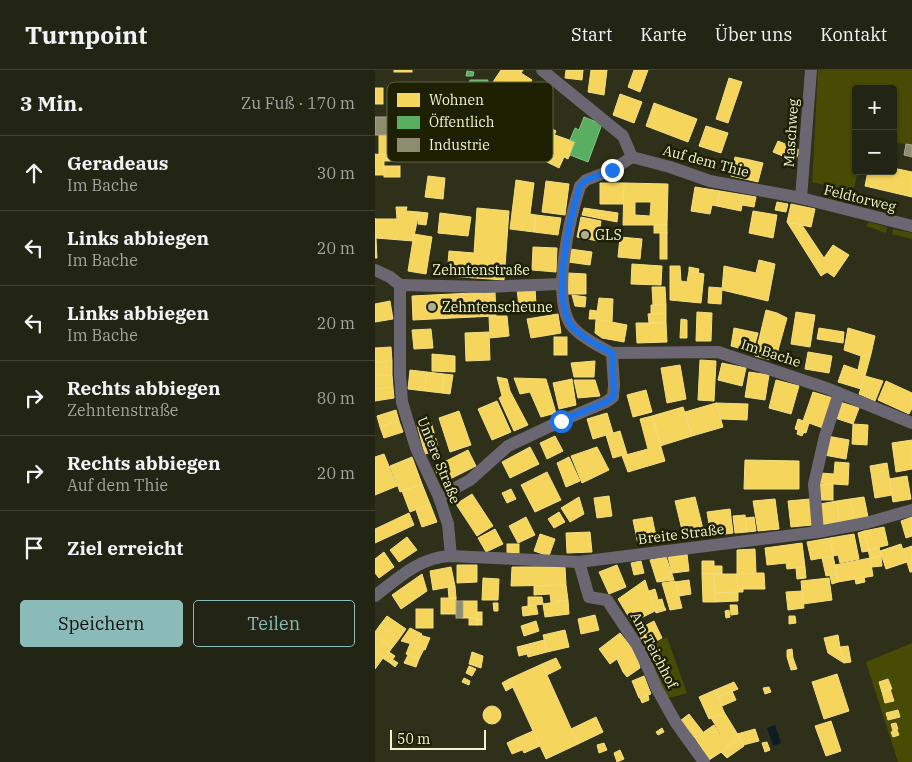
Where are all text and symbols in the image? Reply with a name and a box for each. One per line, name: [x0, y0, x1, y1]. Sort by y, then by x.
text: Turnpoint: [25, 19, 147, 51]
text: Start: [571, 23, 612, 46]
text: Karte: [640, 23, 687, 46]
text: Über uns: [715, 23, 792, 46]
text: Kontakt: [820, 23, 887, 46]
legend: [387, 82, 553, 162]
map controls: [852, 85, 897, 175]
button: +: [852, 85, 897, 130]
text: 3 Min.: [20, 89, 83, 117]
text: Wohnen: [429, 91, 484, 109]
text: Zu Fuß · 170 m: [241, 93, 355, 113]
street label: Maschweg: [780, 98, 802, 168]
text: Öffentlich: [429, 113, 495, 131]
button: −: [852, 130, 897, 175]
text: Industrie: [429, 136, 490, 154]
street label: Auf dem Thie: [661, 141, 751, 181]
text: Geradeaus: [67, 151, 168, 175]
icon: ahead: [20, 159, 48, 187]
route end: [601, 159, 624, 182]
text: 30 m: [317, 163, 355, 183]
text: Im Bache: [67, 175, 138, 195]
street label: Feldtorweg: [822, 180, 898, 216]
text: Links abbiegen: [67, 226, 209, 250]
place label: GLS: [595, 226, 622, 244]
marker: GLS: [579, 229, 591, 241]
icon: left: [20, 234, 48, 262]
text: 20 m: [317, 238, 355, 258]
text: Im Bache: [67, 250, 138, 270]
street label: Zehntenstraße: [432, 261, 530, 279]
place label: Zehntenscheune: [442, 298, 553, 316]
text: Links abbiegen: [67, 301, 209, 325]
marker: Zehntenscheune: [426, 301, 438, 313]
icon: left: [20, 309, 48, 337]
text: 20 m: [317, 313, 355, 333]
text: Im Bache: [67, 325, 138, 345]
street label: Im Bache: [739, 335, 803, 371]
text: Rechts abbiegen: [67, 376, 221, 400]
icon: right: [20, 384, 48, 412]
text: 80 m: [317, 388, 355, 408]
text: Zehntenstraße: [67, 400, 178, 420]
route start: [550, 410, 573, 433]
street label: Untere Straße: [413, 414, 465, 506]
text: Rechts abbiegen: [67, 451, 221, 475]
icon: right: [20, 459, 48, 487]
text: 20 m: [317, 463, 355, 483]
text: Auf dem Thie: [67, 475, 168, 495]
street label: Breite Straße: [637, 520, 725, 548]
icon: arrive: [20, 534, 48, 562]
text: Ziel erreicht: [67, 536, 183, 560]
button: Speichern: [20, 600, 183, 647]
button: Teilen: [193, 600, 355, 647]
street label: Am Teichhof: [626, 609, 682, 692]
scale bar: [390, 727, 486, 750]
text: 50 m: [397, 730, 430, 748]

